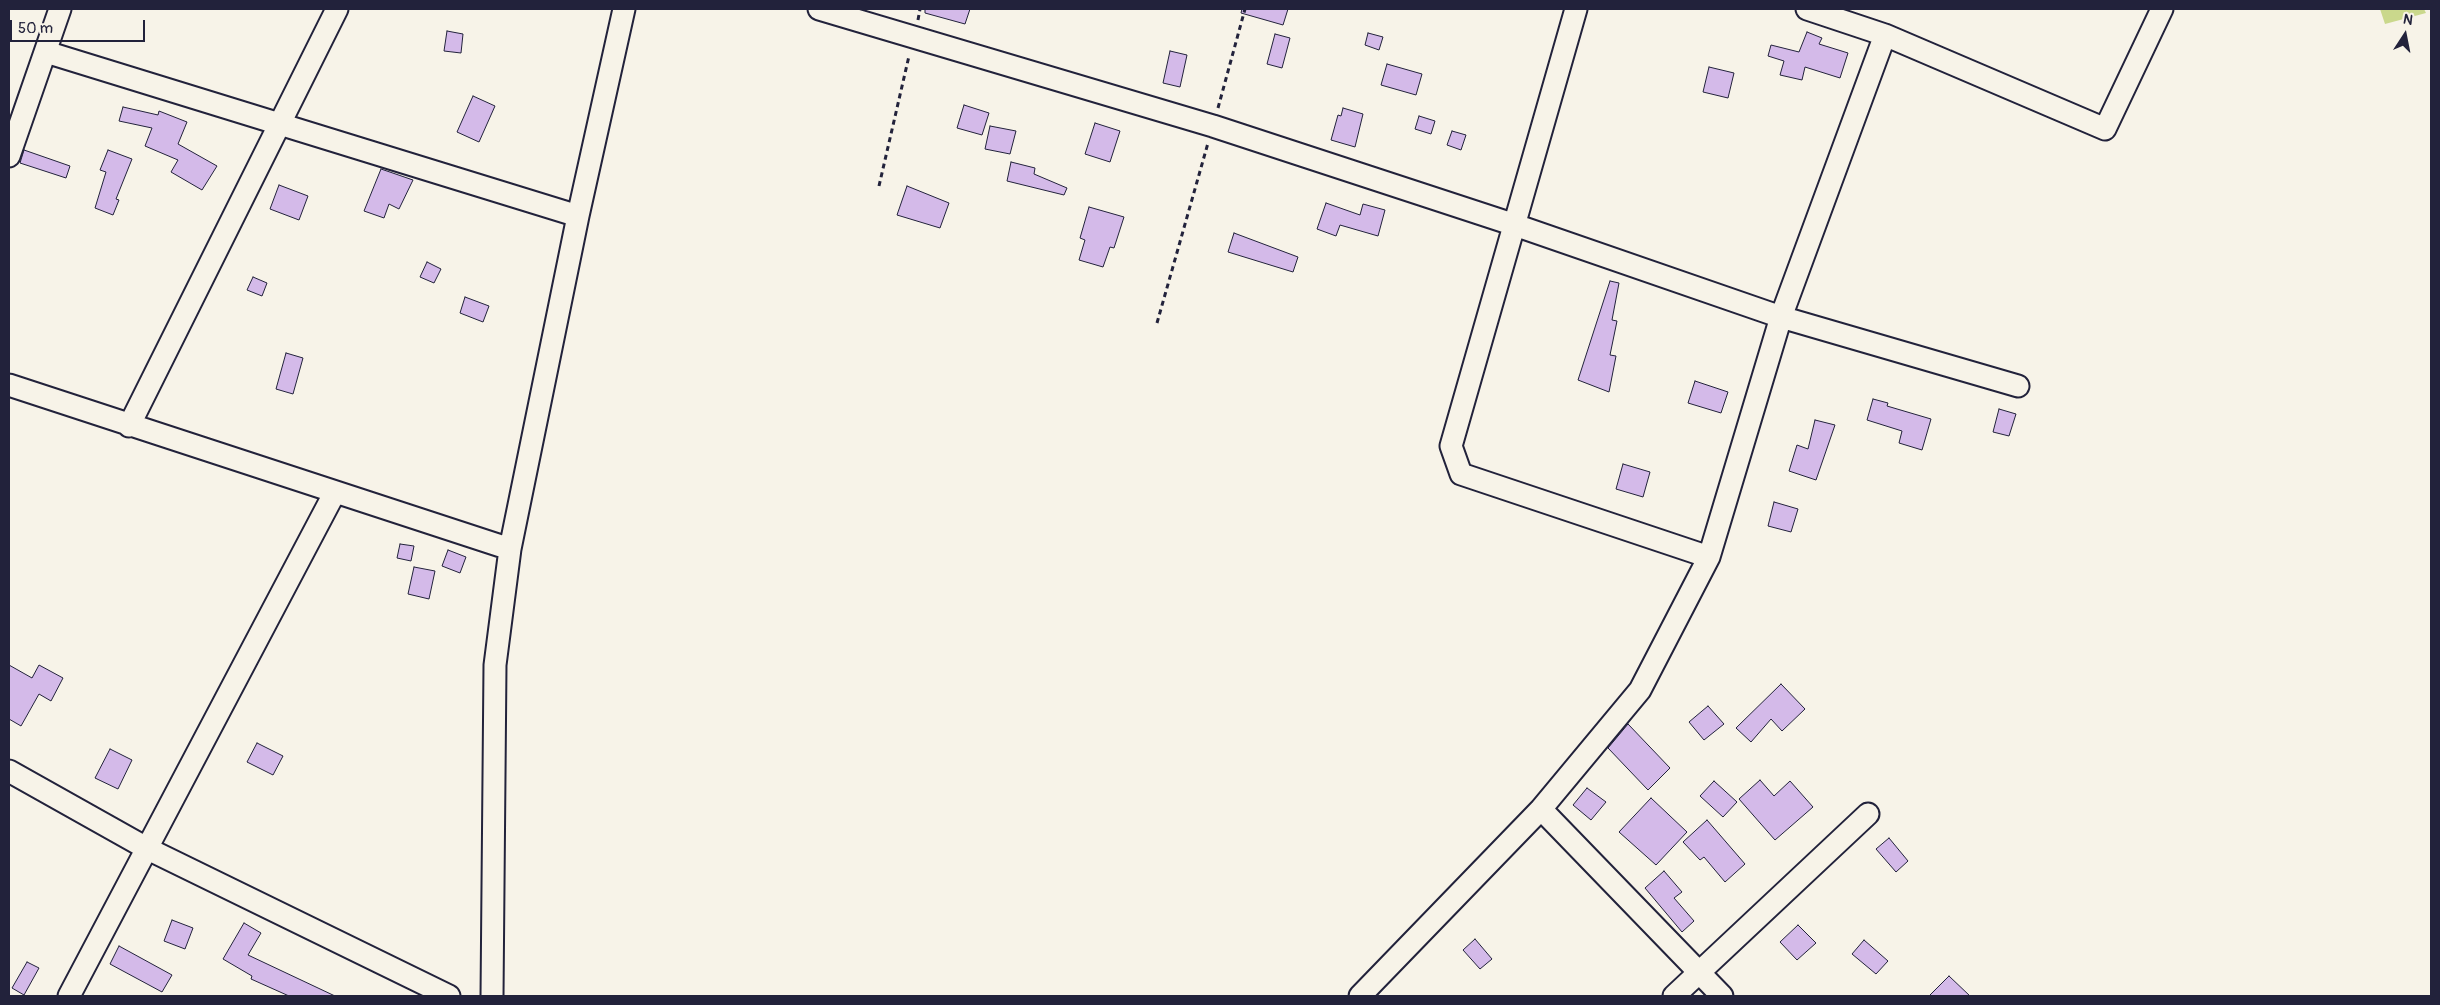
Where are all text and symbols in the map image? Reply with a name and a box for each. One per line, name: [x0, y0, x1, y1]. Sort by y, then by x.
scale bar: [12, 10, 148, 42]
north arrow: [2380, 10, 2430, 60]
text: N: [2402, 11, 2414, 29]
text: 50 m: [18, 19, 53, 38]

